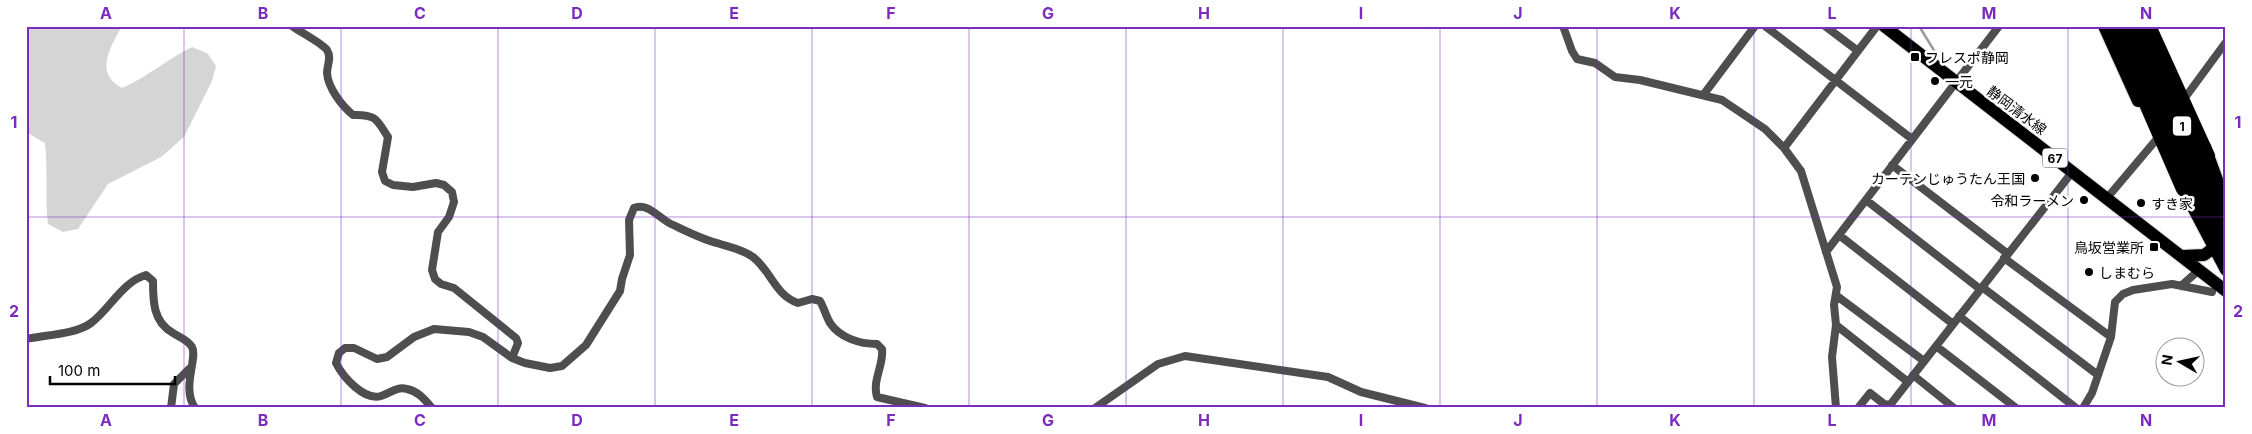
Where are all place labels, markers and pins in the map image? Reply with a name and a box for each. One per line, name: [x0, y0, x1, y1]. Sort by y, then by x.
place label: フレスポ静岡: [1925, 49, 2009, 66]
marker: フレスポ静岡: [1909, 51, 1921, 63]
place label: 一元: [1945, 73, 1973, 90]
marker: 一元: [1929, 75, 1941, 87]
place label: カーテンじゅうたん王国: [1871, 170, 2025, 187]
marker: カーテンじゅうたん王国: [2029, 172, 2041, 184]
place label: 令和ラーメン: [1991, 192, 2074, 209]
marker: 令和ラーメン: [2078, 194, 2090, 206]
place label: すき家: [2151, 195, 2193, 212]
marker: すき家: [2135, 197, 2147, 209]
place label: 鳥坂営業所: [2074, 239, 2144, 256]
marker: 鳥坂営業所: [2148, 241, 2160, 253]
place label: しまむら: [2099, 264, 2155, 281]
marker: しまむら: [2083, 266, 2095, 278]

